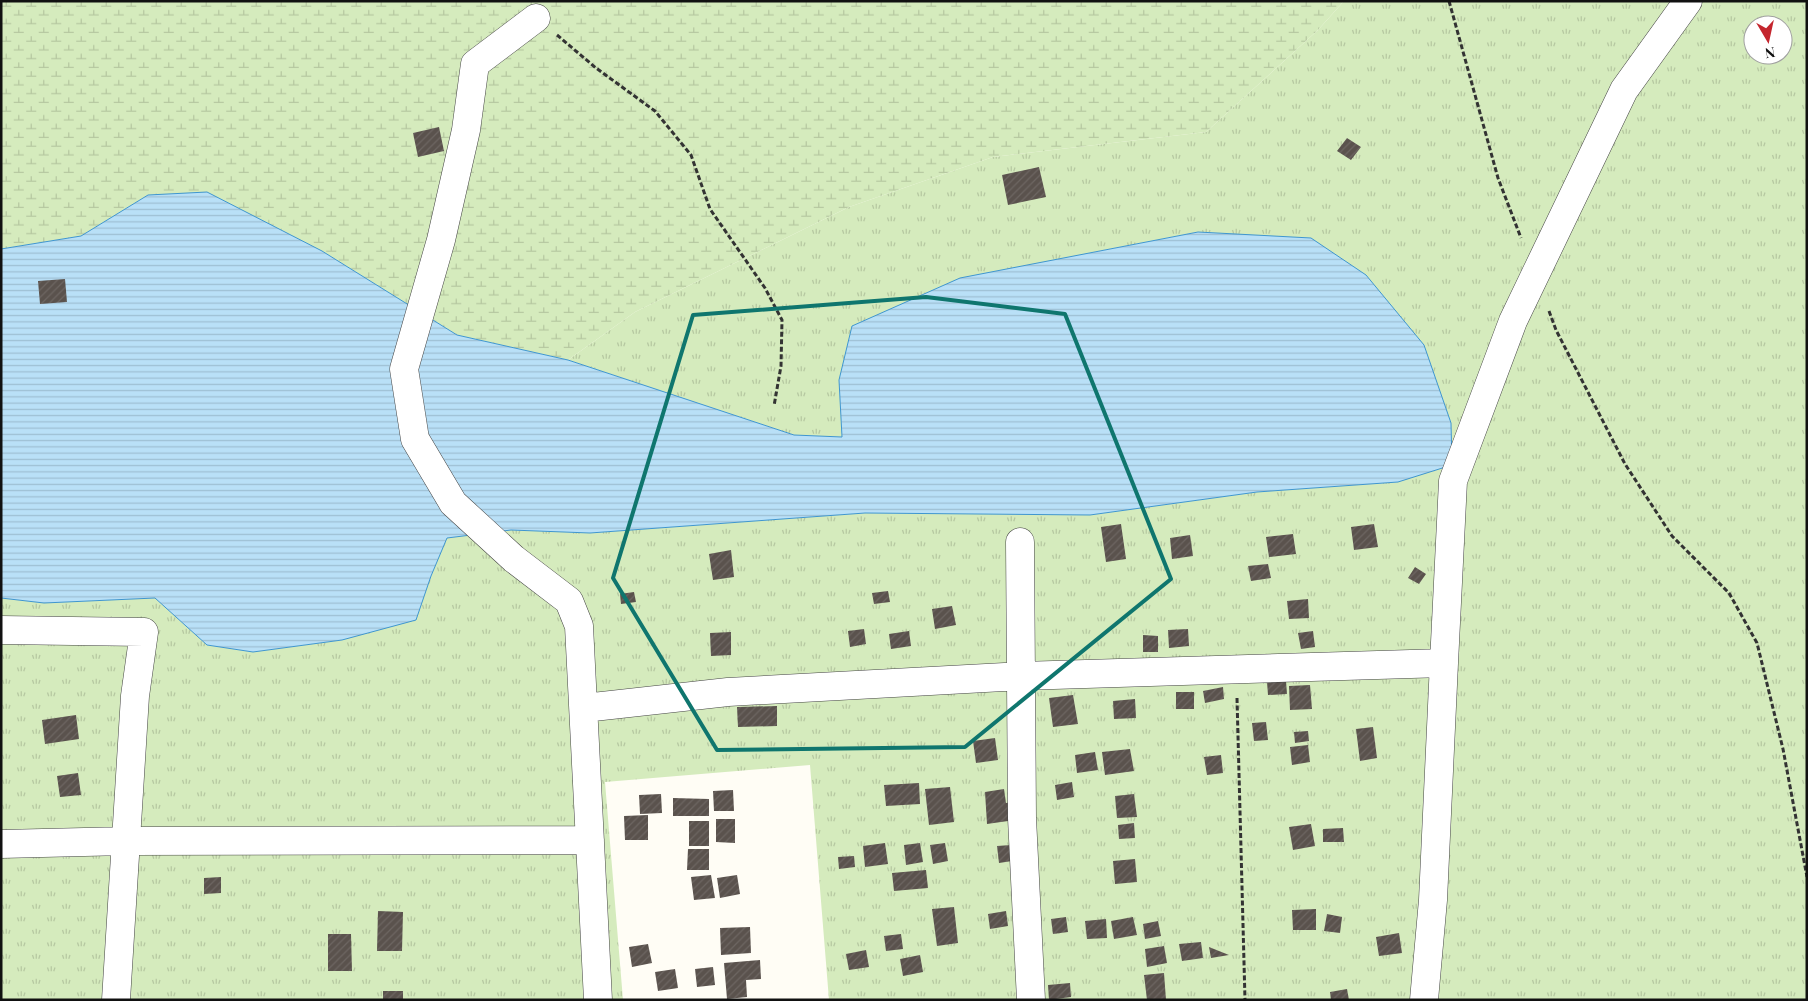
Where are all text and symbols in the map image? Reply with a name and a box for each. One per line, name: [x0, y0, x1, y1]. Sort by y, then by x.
north arrow: [1743, 15, 1793, 65]
text: N: [1764, 43, 1777, 64]

